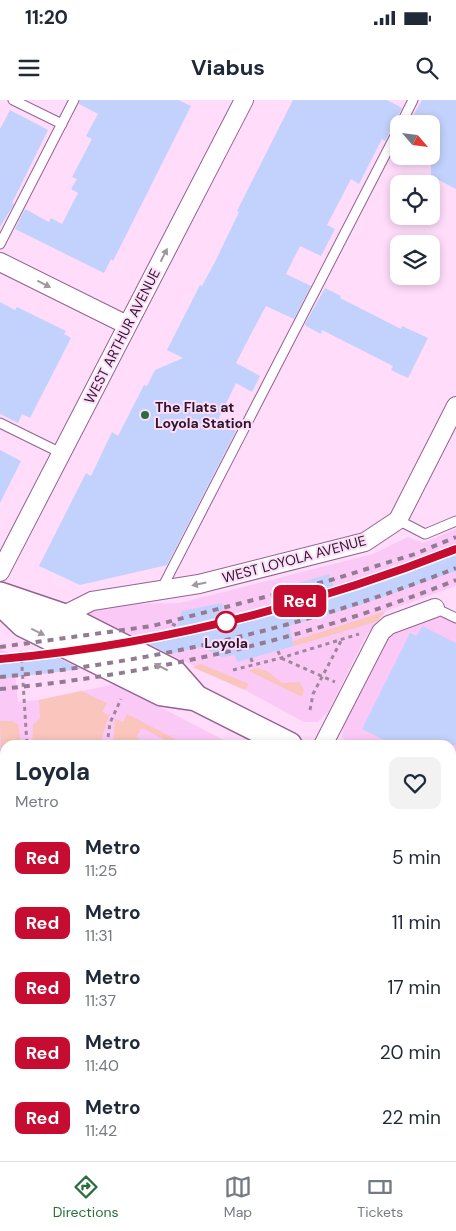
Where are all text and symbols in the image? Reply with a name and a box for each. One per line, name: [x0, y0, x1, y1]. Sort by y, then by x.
text: 11:20: [25, 5, 68, 30]
text: Viabus: [191, 53, 265, 82]
icon: menu: [15, 54, 43, 82]
icon: search: [413, 54, 441, 82]
north arrow: [390, 115, 440, 165]
map controls: [390, 115, 440, 285]
button: locate: [390, 175, 440, 225]
button: layers: [390, 235, 440, 285]
one-way arrow: [160, 247, 168, 262]
street label: WEST ARTHUR AVENUE: [80, 265, 164, 407]
one-way arrow: [36, 280, 51, 288]
place label: The Flats at Loyola Station: [155, 398, 252, 432]
marker: The Flats at Loyola Station: [139, 409, 151, 421]
street label: WEST LOYOLA AVENUE: [220, 531, 368, 587]
one-way arrow: [191, 580, 207, 588]
line badge: Red: [271, 585, 329, 617]
text: Red: [283, 589, 317, 613]
marker: Loyola: [215, 611, 237, 633]
one-way arrow: [31, 628, 45, 636]
place label: Loyola: [204, 634, 248, 652]
one-way arrow: [153, 663, 168, 671]
text: Loyola: [15, 756, 90, 787]
button: heart: [389, 757, 441, 809]
text: Metro: [15, 791, 59, 812]
text: Metro: [85, 835, 141, 860]
text: 5 min: [392, 845, 441, 870]
text: Red: [26, 846, 59, 870]
text: 11:25: [85, 860, 117, 881]
text: Metro: [85, 900, 141, 925]
text: 11 min: [392, 910, 441, 935]
text: Red: [26, 911, 59, 935]
text: 11:31: [85, 925, 112, 946]
text: Metro: [85, 965, 141, 990]
text: 17 min: [387, 975, 441, 1000]
text: Red: [26, 976, 59, 1000]
text: 11:37: [85, 990, 116, 1011]
text: Metro: [85, 1030, 141, 1055]
text: 20 min: [380, 1040, 441, 1065]
text: Red: [26, 1041, 59, 1065]
text: 11:40: [85, 1055, 119, 1076]
text: Metro: [85, 1095, 141, 1120]
text: 22 min: [382, 1105, 441, 1130]
text: Red: [26, 1106, 59, 1130]
text: 11:42: [85, 1120, 117, 1141]
tab: Directions: [53, 1173, 119, 1221]
tab: Map: [224, 1173, 252, 1221]
tab: Tickets: [357, 1173, 403, 1221]

